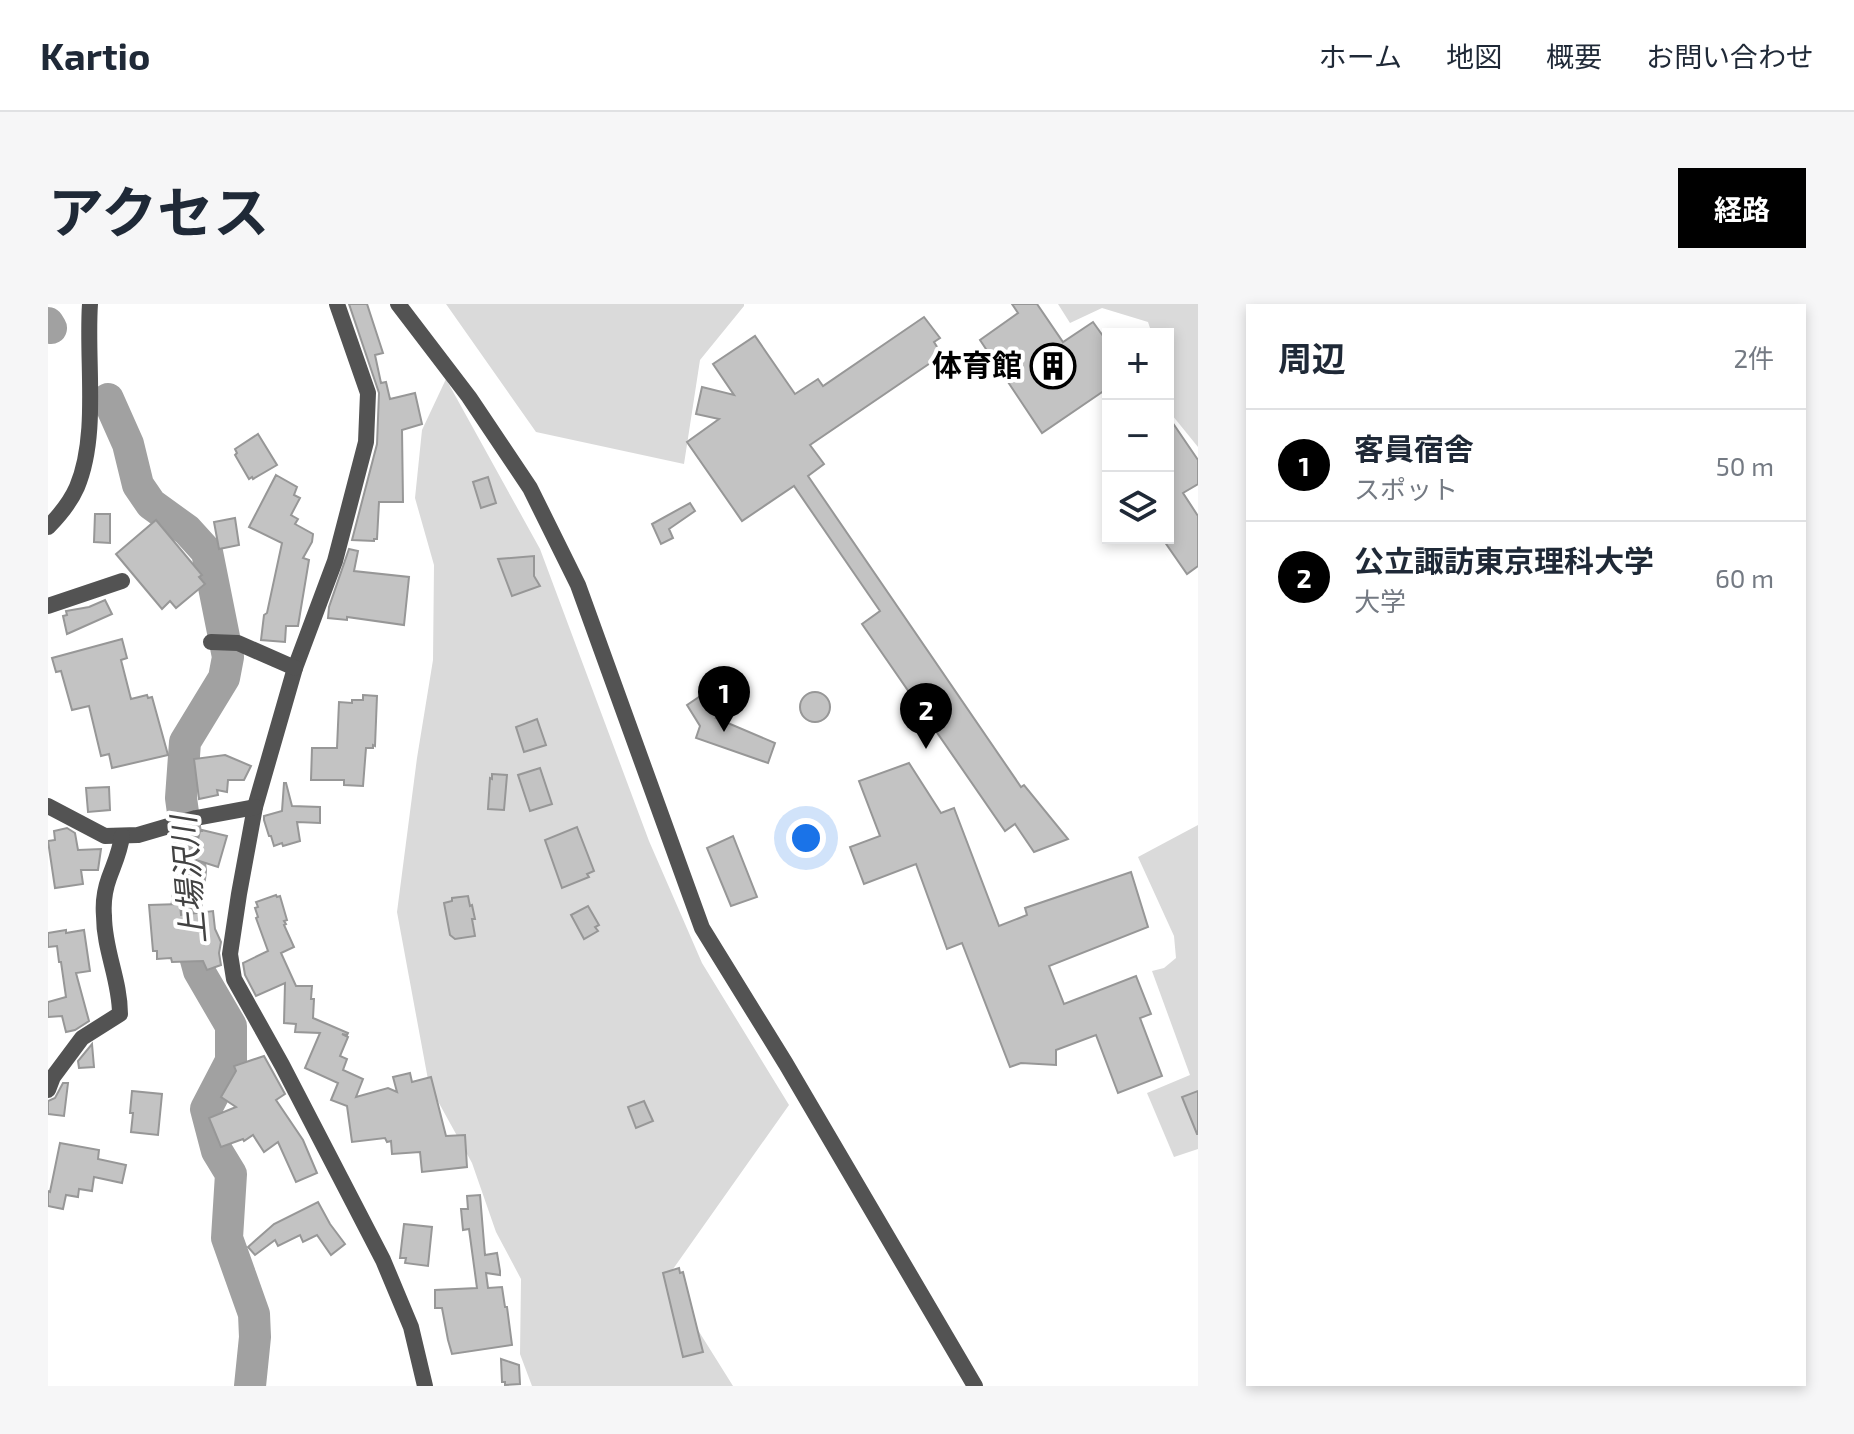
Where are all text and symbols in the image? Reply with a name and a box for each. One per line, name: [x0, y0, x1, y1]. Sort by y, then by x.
text: Kartio: [40, 32, 150, 78]
text: ホーム: [1319, 39, 1402, 73]
text: 地図: [1446, 39, 1502, 73]
text: 概要: [1546, 39, 1602, 73]
text: お問い合わせ: [1646, 39, 1814, 73]
button: 経路: [1678, 168, 1806, 248]
text: アクセス: [48, 177, 269, 244]
map controls: [1102, 328, 1174, 544]
button: +: [1102, 328, 1174, 400]
text: 周辺: [1278, 337, 1346, 378]
building icon: 体育館: [1029, 342, 1077, 390]
text: 2件: [1733, 342, 1774, 373]
place label: 体育館: [932, 346, 1022, 382]
button: −: [1102, 400, 1174, 472]
text: 客員宿舎: [1354, 430, 1474, 466]
text: 1: [1298, 450, 1310, 481]
text: 50 m: [1716, 450, 1774, 481]
button: layers: [1102, 472, 1174, 544]
text: スポット: [1354, 473, 1458, 504]
text: 公立諏訪東京理科大学: [1354, 542, 1654, 578]
text: 2: [1296, 562, 1312, 593]
text: 60 m: [1715, 562, 1774, 593]
text: 大学: [1354, 585, 1406, 616]
pin: 1: [698, 666, 750, 732]
pin: 2: [900, 683, 952, 749]
water label: 上場沢川: [162, 812, 212, 946]
your location: [786, 818, 826, 858]

